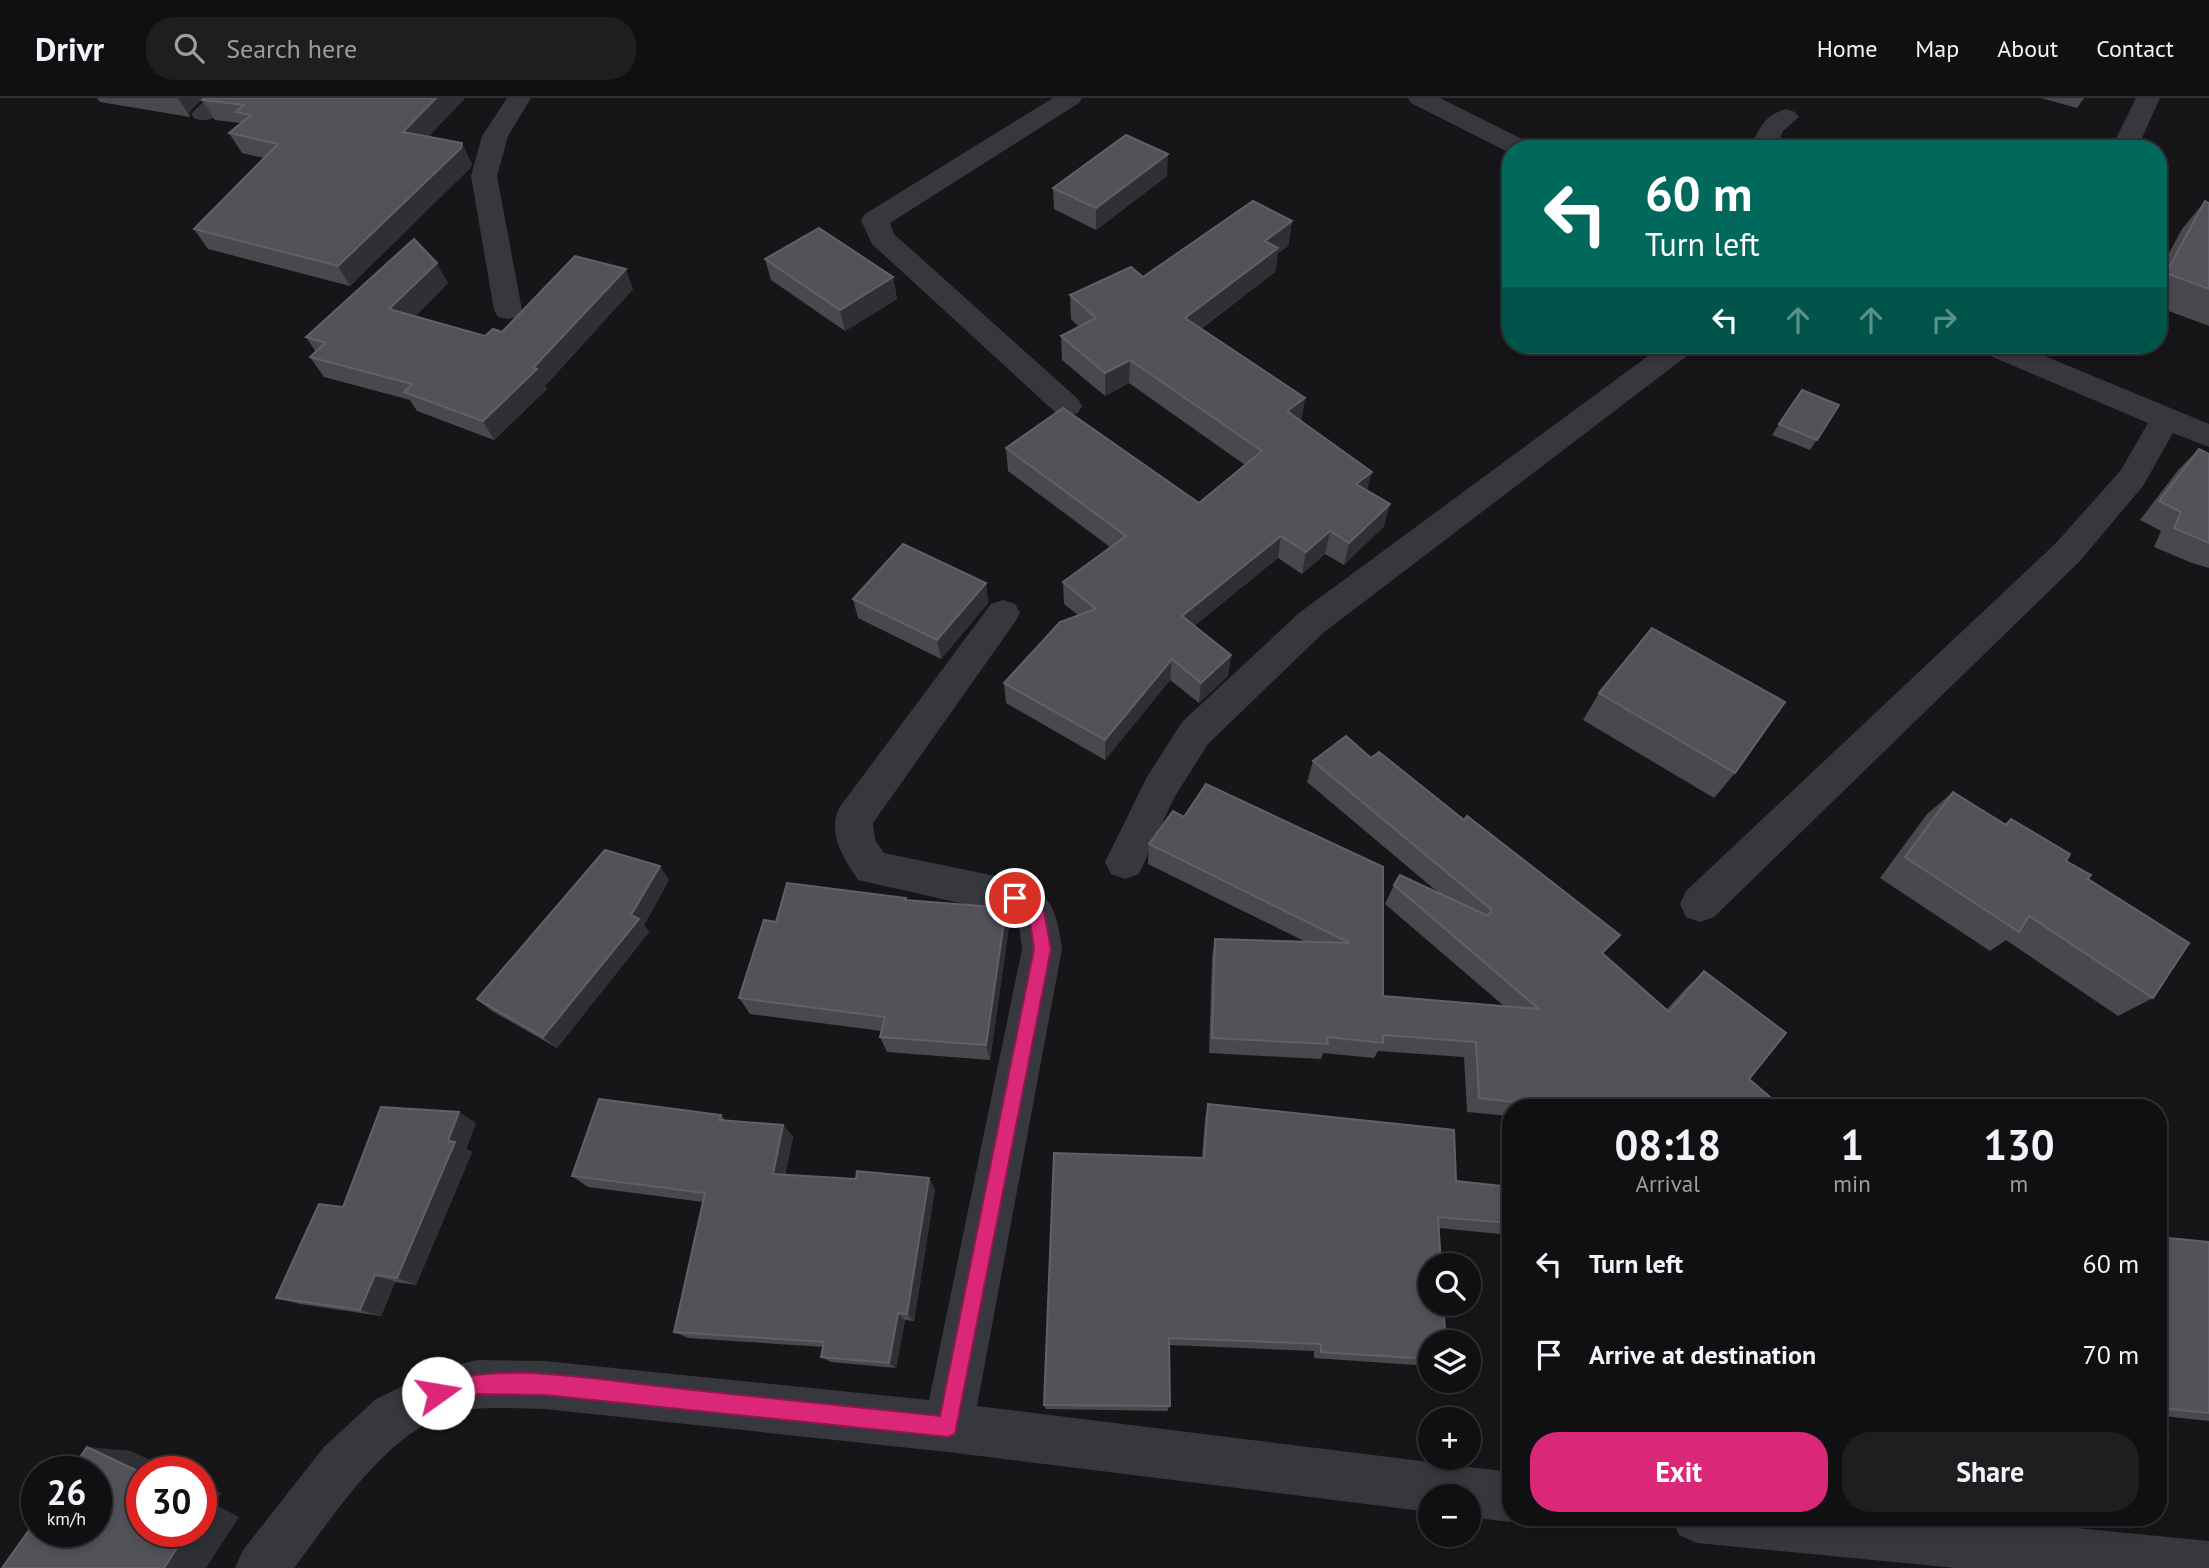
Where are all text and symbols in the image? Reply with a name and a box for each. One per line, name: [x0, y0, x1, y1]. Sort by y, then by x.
search box: [146, 17, 636, 80]
text: Drivr: [35, 27, 104, 70]
icon: search: [170, 29, 208, 67]
text: Search here: [226, 32, 357, 65]
text: Home: [1817, 33, 1877, 64]
text: Map: [1915, 33, 1959, 64]
text: About: [1997, 33, 2058, 64]
text: Contact: [2096, 33, 2174, 64]
text: 60 m: [1645, 161, 1752, 225]
icon: left: [1530, 168, 1621, 259]
text: Turn left: [1645, 223, 1760, 265]
icon: left: [1706, 301, 1744, 339]
icon: ahead: [1779, 301, 1817, 339]
icon: ahead: [1852, 301, 1890, 339]
icon: right: [1925, 301, 1963, 339]
pin: [985, 868, 1045, 928]
icon: arrive: [996, 879, 1034, 917]
text: 08:18: [1614, 1117, 1721, 1172]
text: 1: [1840, 1117, 1864, 1172]
text: 130: [1983, 1117, 2055, 1172]
text: Arrival: [1635, 1169, 1700, 1198]
text: min: [1833, 1169, 1871, 1198]
text: m: [2010, 1169, 2028, 1198]
icon: left: [1530, 1245, 1568, 1283]
text: Turn left: [1589, 1247, 1683, 1280]
text: 60 m: [2083, 1247, 2139, 1280]
map controls: [1418, 1253, 1481, 1547]
button: search: [1418, 1253, 1481, 1316]
button: layers: [1418, 1330, 1481, 1393]
icon: arrive: [1530, 1336, 1568, 1374]
text: Arrive at destination: [1589, 1338, 1816, 1371]
text: 70 m: [2083, 1338, 2139, 1371]
position arrow: [401, 1356, 475, 1430]
button: +: [1418, 1407, 1481, 1470]
button: Exit: [1530, 1432, 1828, 1512]
button: Share: [1842, 1432, 2139, 1512]
speed limit sign: 30: [126, 1456, 217, 1547]
text: 26: [47, 1469, 86, 1515]
button: −: [1418, 1484, 1481, 1547]
text: km/h: [47, 1507, 86, 1530]

